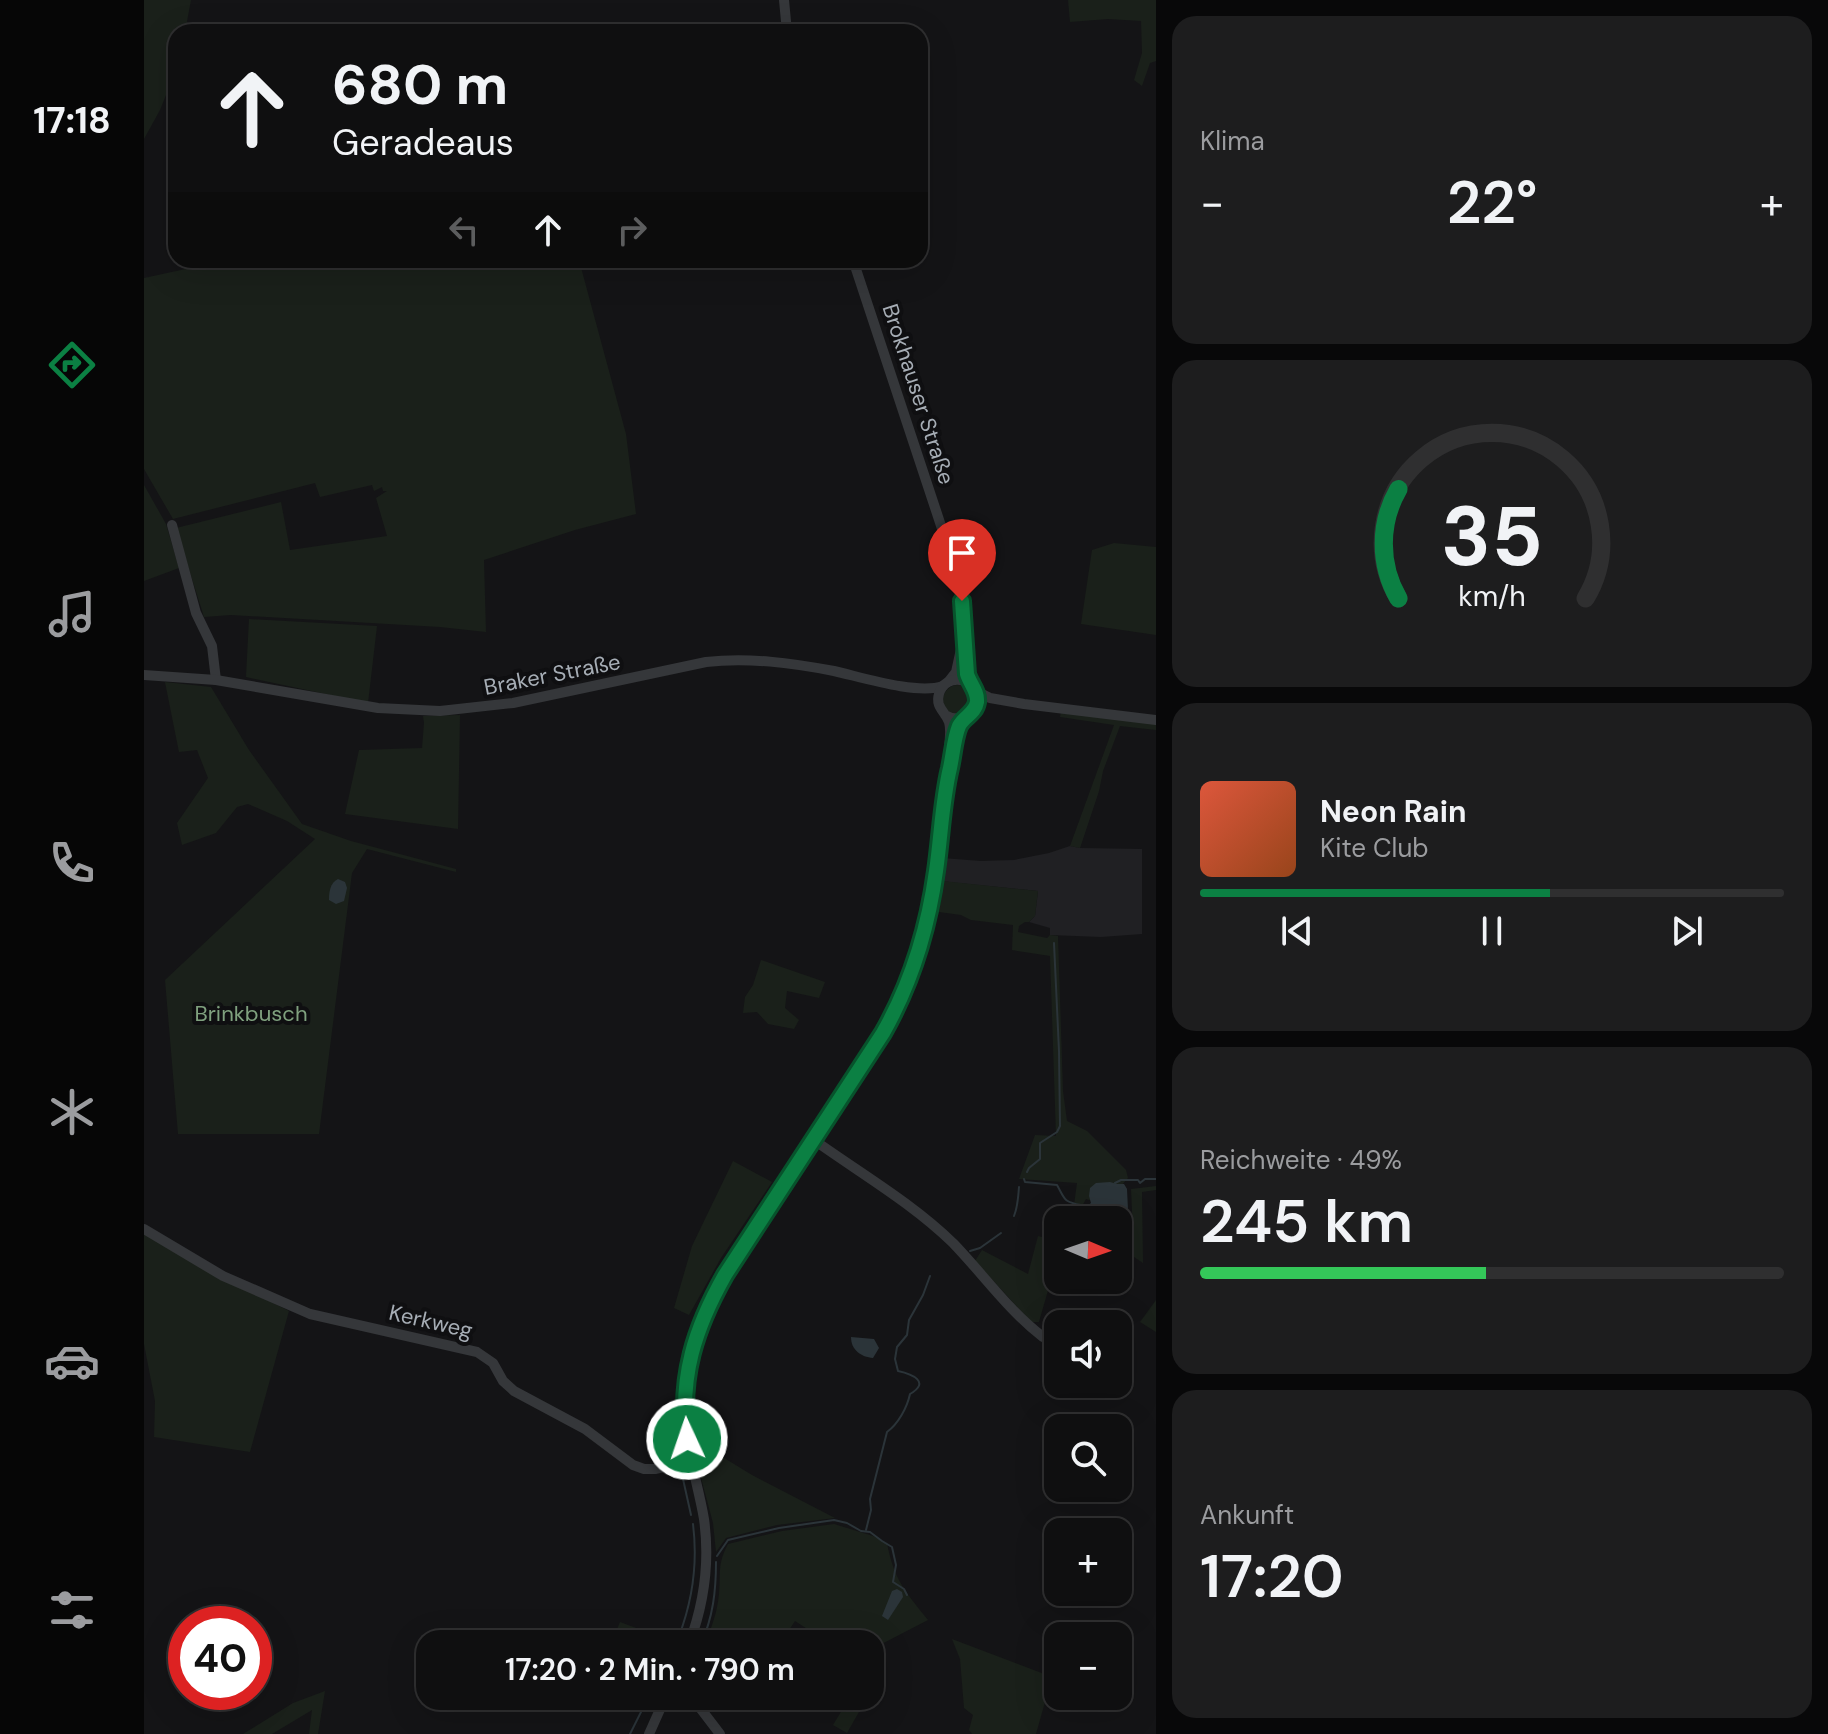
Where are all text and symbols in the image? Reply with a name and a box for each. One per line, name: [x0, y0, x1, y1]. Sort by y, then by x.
text: 680 m: [332, 48, 508, 121]
icon: ahead: [200, 56, 304, 160]
text: 17:18: [33, 97, 111, 144]
text: Geradeaus: [332, 119, 514, 166]
text: Klima: [1200, 124, 1265, 158]
text: 22°: [1447, 163, 1537, 242]
text: −: [1200, 174, 1224, 232]
text: +: [1760, 174, 1784, 232]
icon: left: [442, 208, 486, 252]
icon: ahead: [526, 208, 570, 252]
icon: right: [610, 208, 654, 252]
street label: Brokhauser Straße: [876, 300, 961, 488]
icon: directions: [44, 337, 100, 393]
text: 35: [1441, 482, 1543, 591]
pin: [928, 519, 996, 601]
icon: arrive: [940, 531, 984, 575]
text: km/h: [1458, 579, 1526, 616]
icon: music: [44, 586, 100, 642]
street label: Braker Straße: [481, 647, 623, 702]
text: Neon Rain: [1320, 792, 1466, 831]
text: Kite Club: [1320, 831, 1429, 865]
icon: phone: [44, 835, 100, 891]
icon: previous: [1275, 909, 1319, 953]
icon: pause: [1470, 909, 1514, 953]
icon: next: [1665, 909, 1709, 953]
park label: Brinkbusch: [194, 999, 308, 1028]
icon: climate: [44, 1084, 100, 1140]
text: Reichweite · 49%: [1200, 1143, 1402, 1177]
text: 245 km: [1200, 1182, 1413, 1261]
north arrow: [1044, 1206, 1132, 1294]
map controls: [1044, 1206, 1132, 1710]
street label: Kerkweg: [386, 1298, 476, 1345]
button: sound: [1044, 1310, 1132, 1398]
icon: car: [44, 1333, 100, 1389]
position arrow: [645, 1397, 729, 1481]
button: search: [1044, 1414, 1132, 1502]
text: Ankunft: [1200, 1498, 1294, 1532]
button: +: [1044, 1518, 1132, 1606]
text: 17:20: [1200, 1537, 1344, 1616]
icon: filters: [44, 1582, 100, 1638]
speed limit sign: 40: [168, 1606, 272, 1710]
button: −: [1044, 1622, 1132, 1710]
text: 17:20 · 2 Min. · 790 m: [505, 1650, 795, 1689]

